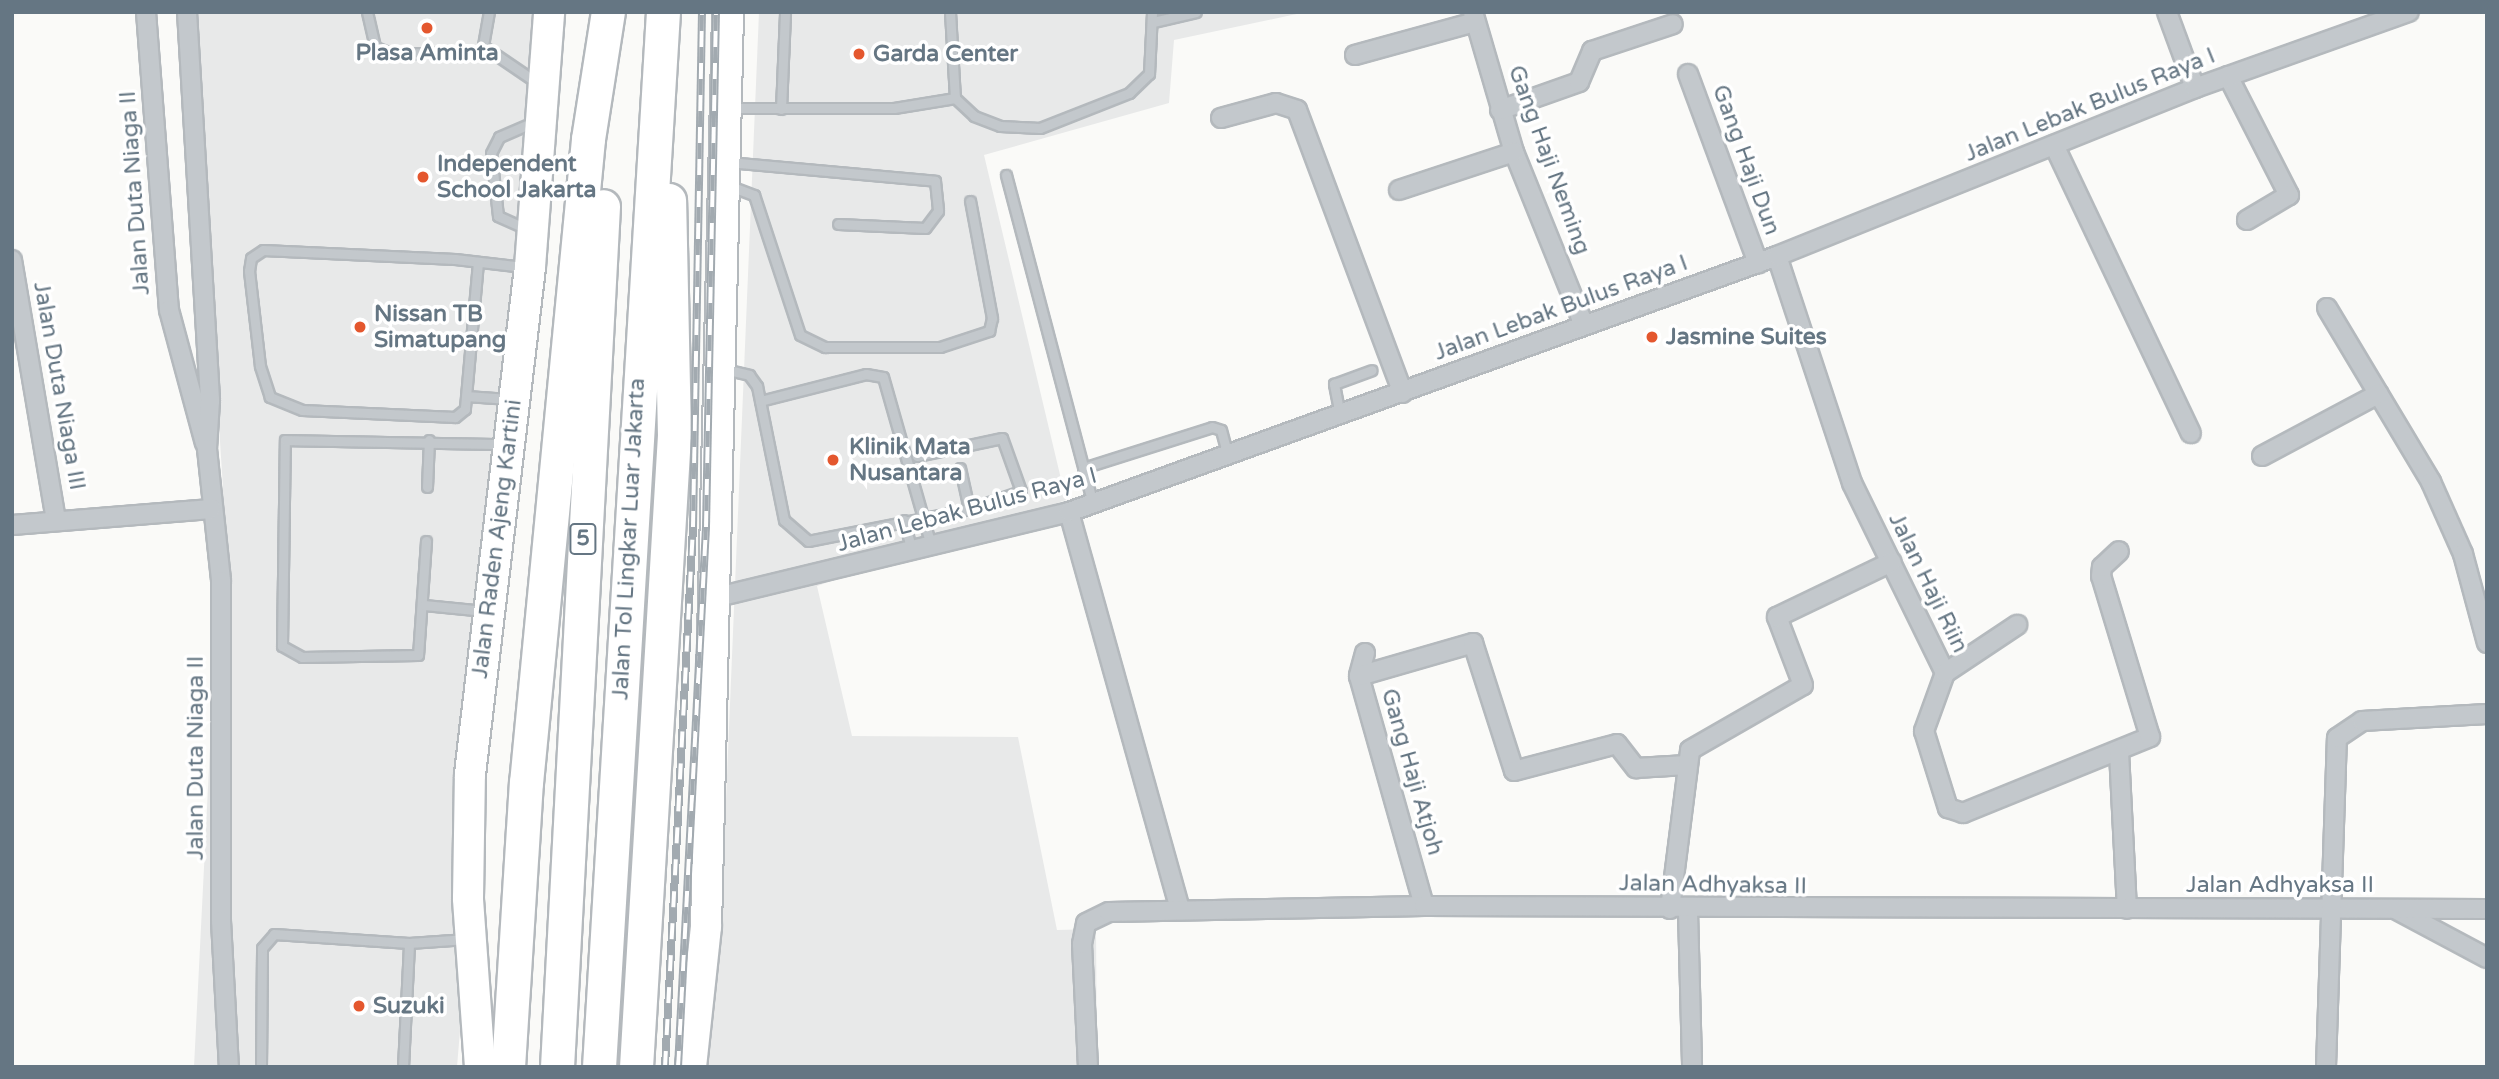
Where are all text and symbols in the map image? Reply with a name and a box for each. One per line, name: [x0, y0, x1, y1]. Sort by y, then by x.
marker: Plasa Aminta: [419, 20, 435, 36]
place label: Plasa Aminta: [355, 39, 499, 67]
place label: Garda Center: [873, 40, 1018, 68]
street label: Jalan Lebak Bulus Raya I: [1961, 42, 2219, 168]
marker: Garda Center: [851, 46, 867, 62]
street label: Gang Haji Neming: [1502, 62, 1596, 258]
street label: Gang Haji Dun: [1706, 81, 1786, 239]
street label: Jalan Duta Niaga II: [114, 90, 156, 296]
place label: Independent School Jakarta: [437, 150, 597, 204]
marker: Independent School Jakarta: [415, 169, 431, 185]
street label: Jalan Lebak Bulus Raya I: [1430, 249, 1692, 367]
street label: Jalan Duta Niaga III: [27, 280, 91, 492]
place label: Nissan TB Simatupang: [374, 300, 506, 354]
marker: Nissan TB Simatupang: [352, 319, 368, 335]
place label: Jasmine Suites: [1666, 323, 1827, 351]
marker: Jasmine Suites: [1644, 329, 1660, 345]
street label: Jalan Tol Lingkar Luar Jakarta: [607, 377, 651, 701]
street label: Jalan Raden Ajeng Kartini: [466, 398, 528, 680]
place label: Klinik Mata Nusantara: [849, 433, 971, 487]
marker: Klinik Mata Nusantara: [823, 450, 843, 470]
street label: Jalan Lebak Bulus Raya I: [834, 462, 1100, 558]
street label: Jalan Haji Riin: [1882, 509, 1974, 657]
road number: 5: [569, 522, 597, 556]
street label: Jalan Duta Niaga II: [182, 656, 210, 860]
street label: Gang Haji Atjoh: [1375, 686, 1449, 858]
street label: Jalan Adhyaksa II: [1619, 870, 1807, 900]
street label: Jalan Adhyaksa II: [2186, 871, 2374, 899]
place label: Suzuki: [373, 992, 445, 1020]
marker: Suzuki: [351, 998, 367, 1014]

